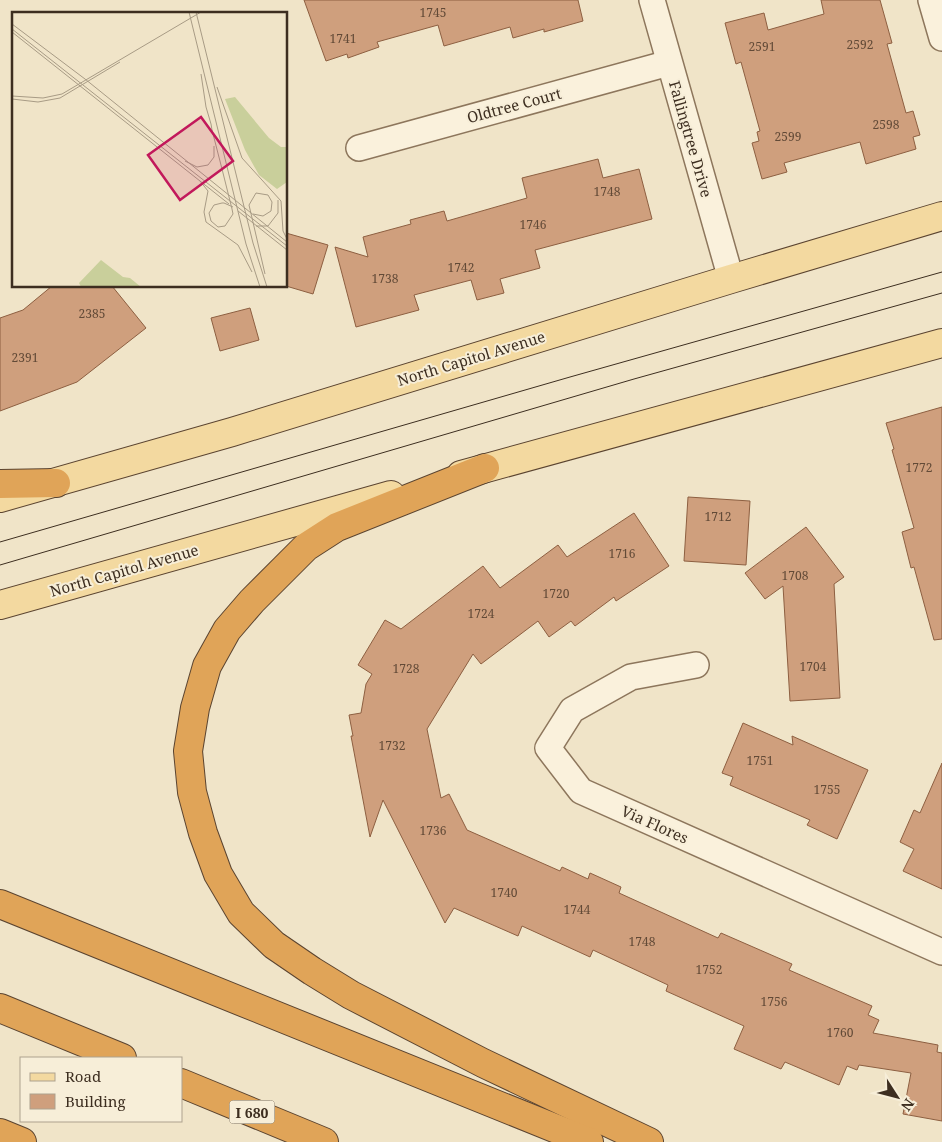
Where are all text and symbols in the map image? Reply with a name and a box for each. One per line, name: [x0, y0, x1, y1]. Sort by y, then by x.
house number: 1745: [420, 4, 446, 21]
inset map: [12, 12, 288, 288]
house number: 1741: [330, 30, 356, 47]
house number: 2592: [847, 36, 873, 53]
house number: 2591: [749, 38, 775, 55]
street label: Fallingtree Drive: [665, 78, 717, 200]
street label: Oldtree Court: [465, 83, 563, 127]
house number: 2598: [873, 116, 900, 133]
house number: 2599: [775, 128, 801, 145]
house number: 1748: [594, 183, 621, 200]
house number: 1746: [520, 216, 547, 233]
house number: 1742: [448, 259, 474, 276]
house number: 1738: [372, 270, 399, 287]
house number: 2385: [79, 305, 105, 322]
street label: North Capitol Avenue: [395, 326, 547, 390]
house number: 2391: [12, 349, 38, 366]
house number: 1772: [906, 459, 932, 476]
house number: 1712: [705, 508, 731, 525]
street label: North Capitol Avenue: [47, 539, 201, 601]
house number: 1716: [609, 545, 636, 562]
house number: 1708: [782, 567, 809, 584]
house number: 1720: [543, 585, 570, 602]
house number: 1724: [468, 605, 495, 622]
house number: 1704: [800, 658, 827, 675]
house number: 1728: [393, 660, 420, 677]
house number: 1732: [379, 737, 405, 754]
house number: 1751: [747, 752, 773, 769]
house number: 1755: [814, 781, 840, 798]
street label: Via Flores: [618, 800, 692, 848]
house number: 1736: [420, 822, 447, 839]
house number: 1740: [491, 884, 518, 901]
house number: 1744: [564, 901, 591, 918]
house number: 1748: [629, 933, 656, 950]
house number: 1752: [696, 961, 722, 978]
house number: 1756: [761, 993, 788, 1010]
house number: 1760: [827, 1024, 854, 1041]
legend: [20, 1057, 182, 1122]
text: Road: [65, 1066, 101, 1086]
north arrow: [872, 1072, 922, 1122]
text: Building: [65, 1091, 126, 1111]
text: N: [897, 1095, 919, 1115]
road number: I 680: [230, 1100, 274, 1124]

